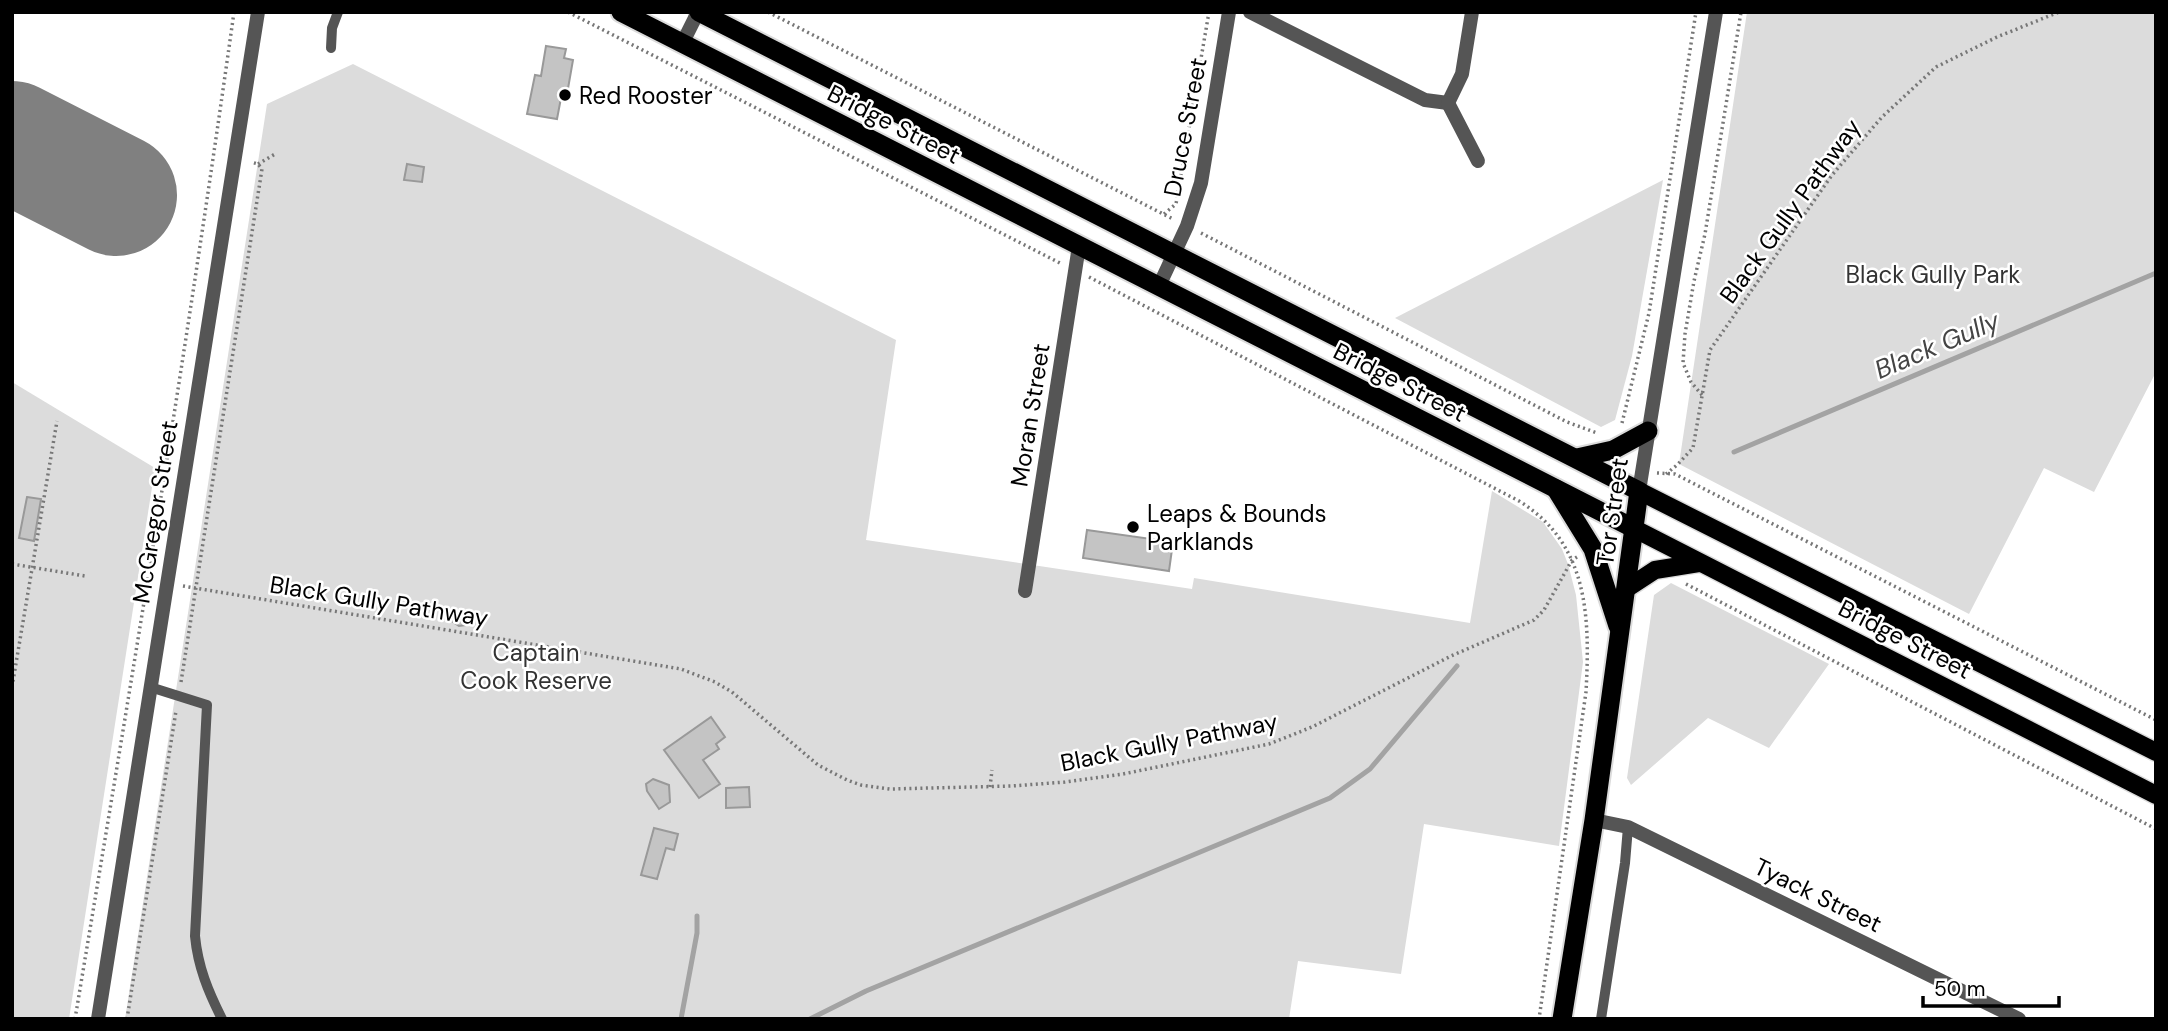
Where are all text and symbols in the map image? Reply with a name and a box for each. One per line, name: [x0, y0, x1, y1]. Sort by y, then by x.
street label: Druce Street: [1156, 55, 1214, 199]
street label: Bridge Street: [822, 77, 966, 171]
place label: Red Rooster: [579, 80, 713, 111]
marker: Red Rooster: [557, 87, 573, 103]
street label: Black Gully Pathway: [1713, 113, 1867, 309]
park label: Black Gully Park: [1846, 259, 2020, 290]
water label: Black Gully: [1869, 303, 2006, 387]
street label: Bridge Street: [1328, 335, 1472, 429]
street label: Moran Street: [1003, 341, 1057, 489]
street label: McGregor Street: [125, 418, 185, 606]
street label: Tor Street: [1589, 456, 1635, 568]
place label: Leaps & Bounds Parklands: [1147, 498, 1327, 557]
marker: Leaps & Bounds Parklands: [1125, 519, 1141, 535]
street label: Black Gully Pathway: [268, 568, 490, 634]
street label: Bridge Street: [1833, 592, 1977, 686]
park label: Captain Cook Reserve: [460, 637, 612, 696]
street label: Black Gully Pathway: [1058, 706, 1280, 778]
street label: Tyack Street: [1749, 851, 1887, 939]
scale bar: [1923, 964, 2060, 1008]
text: 50 m: [1934, 975, 1985, 1003]

